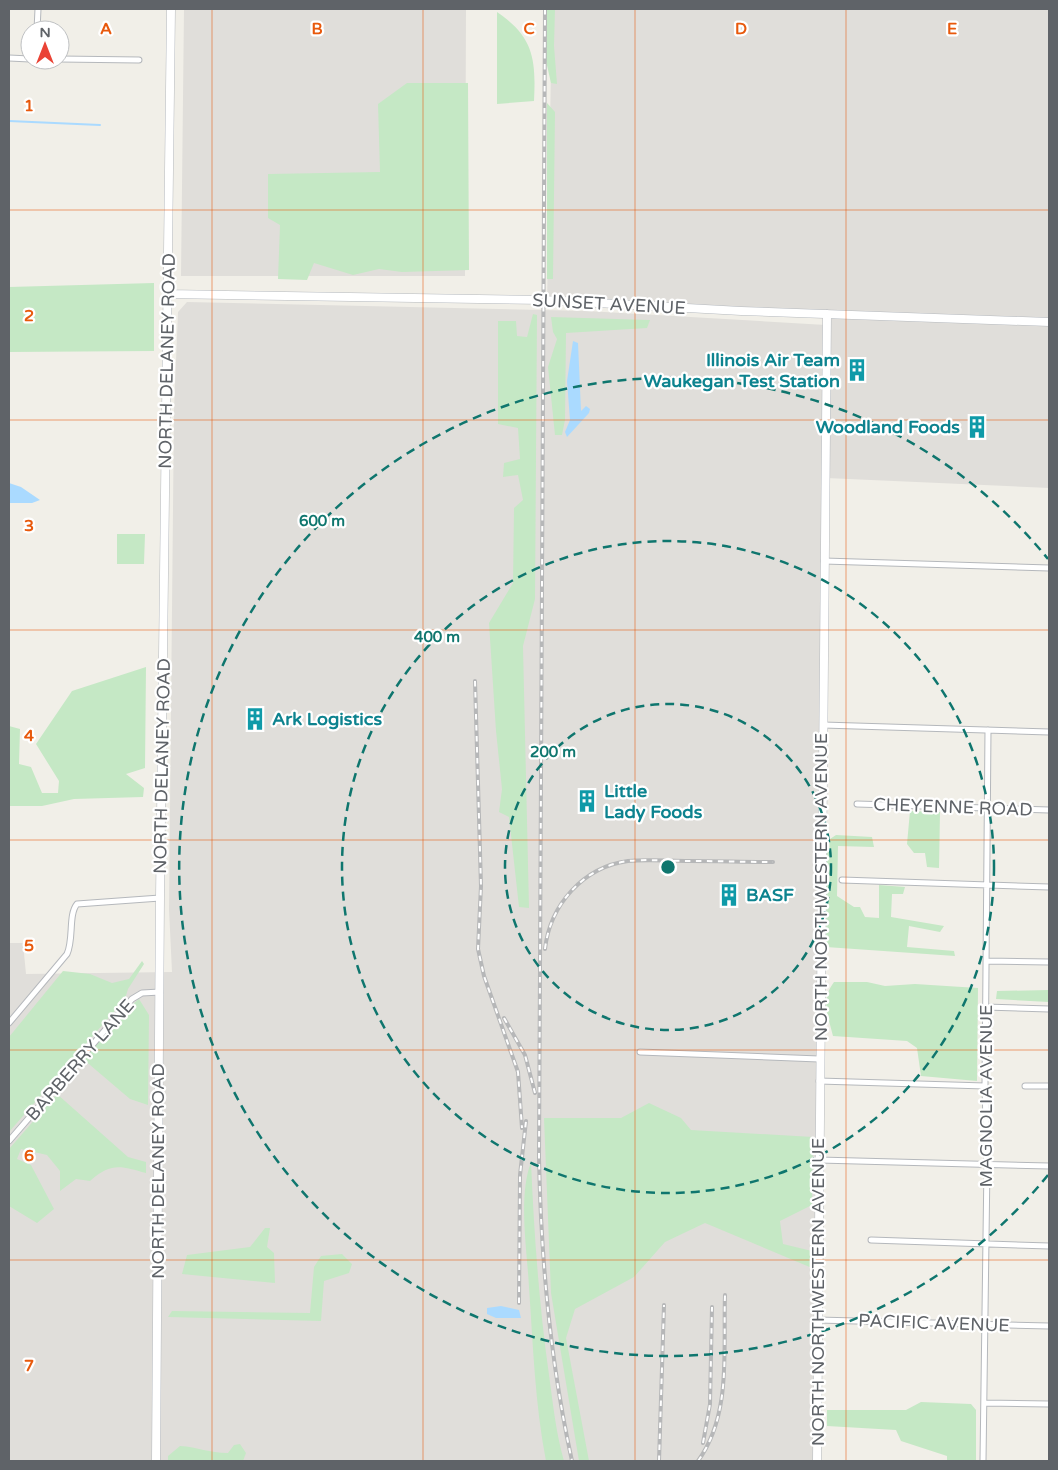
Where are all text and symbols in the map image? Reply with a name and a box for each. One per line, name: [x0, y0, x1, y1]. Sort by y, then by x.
text: A: [100, 19, 112, 39]
text: B: [311, 19, 323, 39]
text: C: [523, 19, 535, 39]
text: D: [735, 19, 747, 39]
text: E: [947, 19, 957, 39]
north arrow: [20, 20, 70, 70]
text: N: [39, 24, 51, 41]
text: 1: [24, 96, 34, 116]
street label: NORTH DELANEY ROAD: [154, 253, 180, 469]
street label: SUNSET AVENUE: [532, 289, 686, 319]
text: 2: [24, 306, 34, 326]
place label: Illinois Air Team Waukegan Test Station: [644, 349, 840, 392]
building icon: Illinois Air Team Waukegan Test Station: [844, 357, 870, 383]
building icon: Woodland Foods: [964, 414, 990, 440]
place label: Woodland Foods: [816, 416, 960, 438]
text: 600 m: [299, 512, 345, 530]
text: 3: [24, 516, 34, 536]
text: 400 m: [414, 628, 460, 646]
street label: NORTH DELANEY ROAD: [149, 658, 175, 874]
building icon: Ark Logistics: [242, 706, 268, 732]
place label: Ark Logistics: [272, 708, 382, 730]
text: 4: [24, 726, 34, 746]
street label: NORTH NORTHWESTERN AVENUE: [810, 733, 832, 1041]
text: 200 m: [530, 743, 576, 761]
place label: Little Lady Foods: [604, 780, 703, 823]
building icon: Little Lady Foods: [574, 788, 600, 814]
street label: CHEYENNE ROAD: [873, 793, 1033, 821]
centre of rings: [659, 858, 677, 876]
building icon: BASF: [716, 882, 742, 908]
place label: BASF: [746, 884, 794, 906]
text: 5: [24, 936, 34, 956]
street label: BARBERRY LANE: [21, 995, 139, 1125]
street label: MAGNOLIA AVENUE: [975, 1004, 997, 1188]
street label: NORTH DELANEY ROAD: [147, 1063, 169, 1279]
street label: NORTH NORTHWESTERN AVENUE: [807, 1138, 829, 1446]
text: 6: [24, 1146, 34, 1166]
street label: PACIFIC AVENUE: [858, 1309, 1010, 1337]
text: 7: [24, 1356, 34, 1376]

